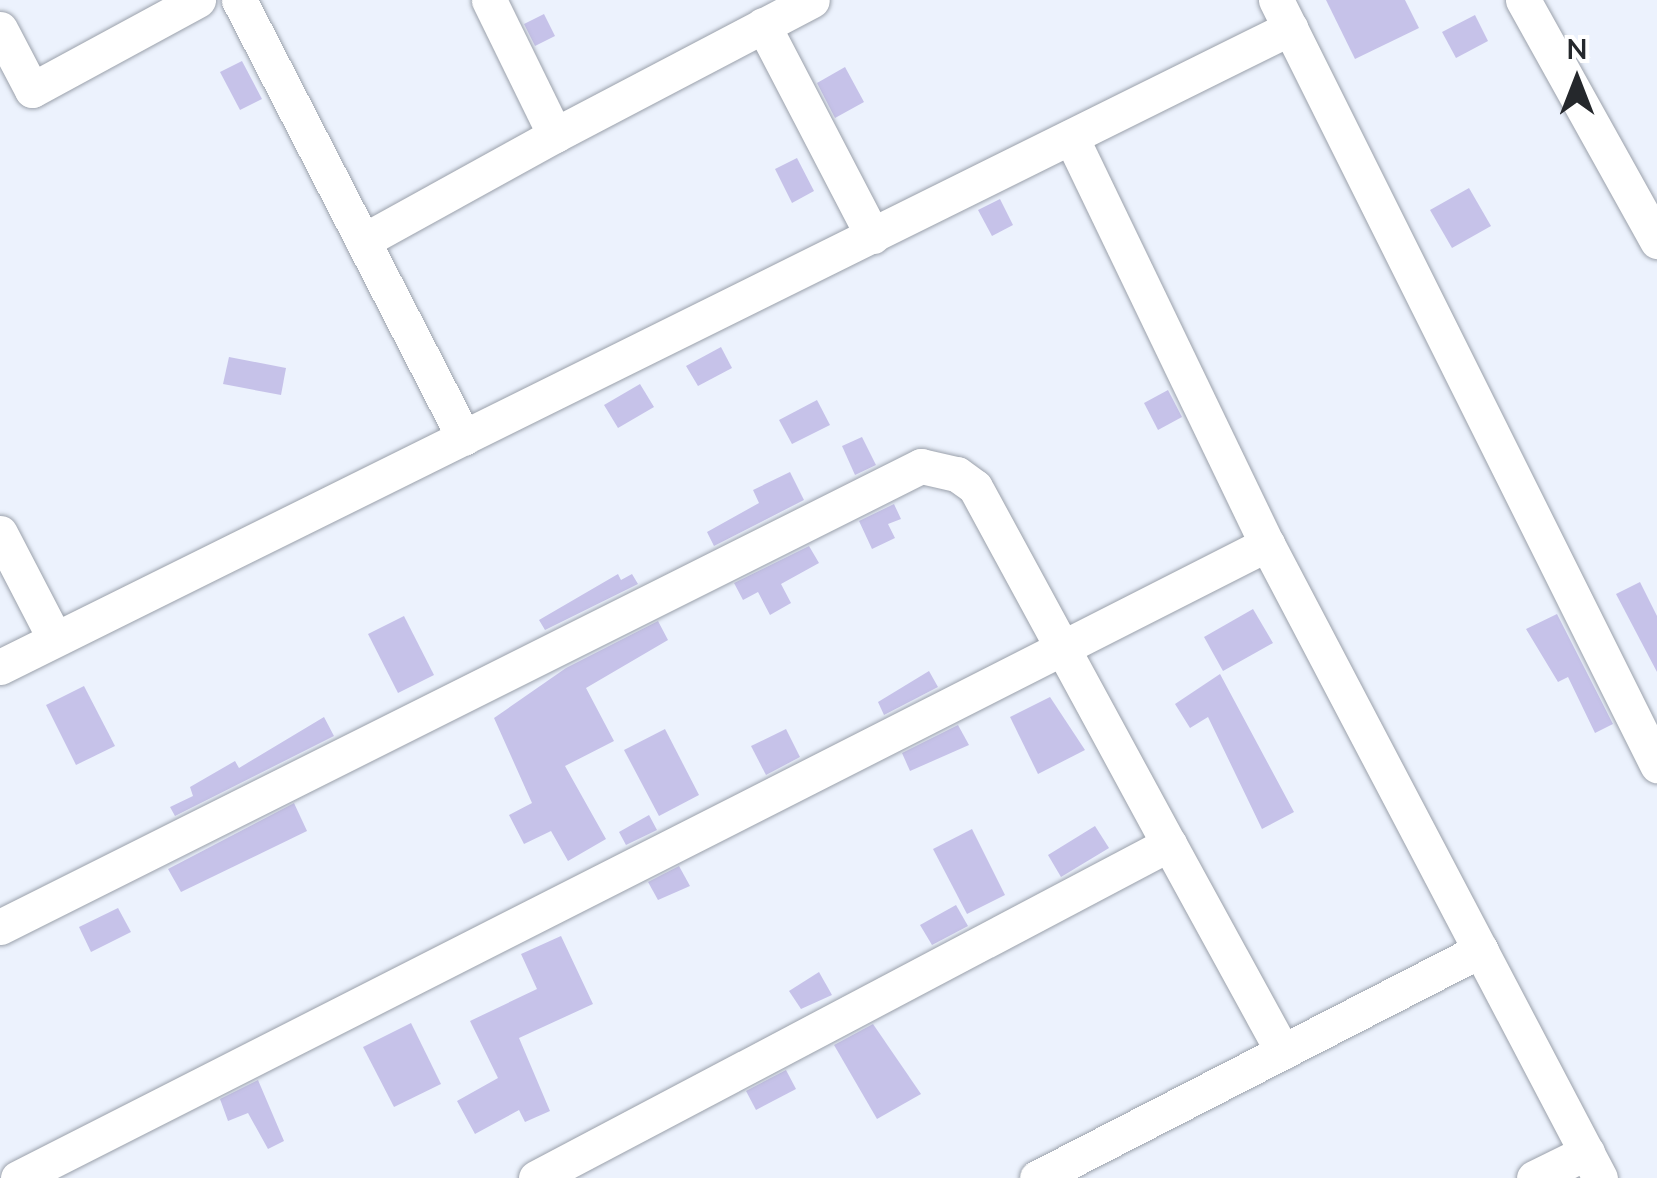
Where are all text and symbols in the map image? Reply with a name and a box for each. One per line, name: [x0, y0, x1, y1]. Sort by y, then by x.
north arrow: [1527, 30, 1627, 130]
text: N: [1567, 31, 1587, 69]

